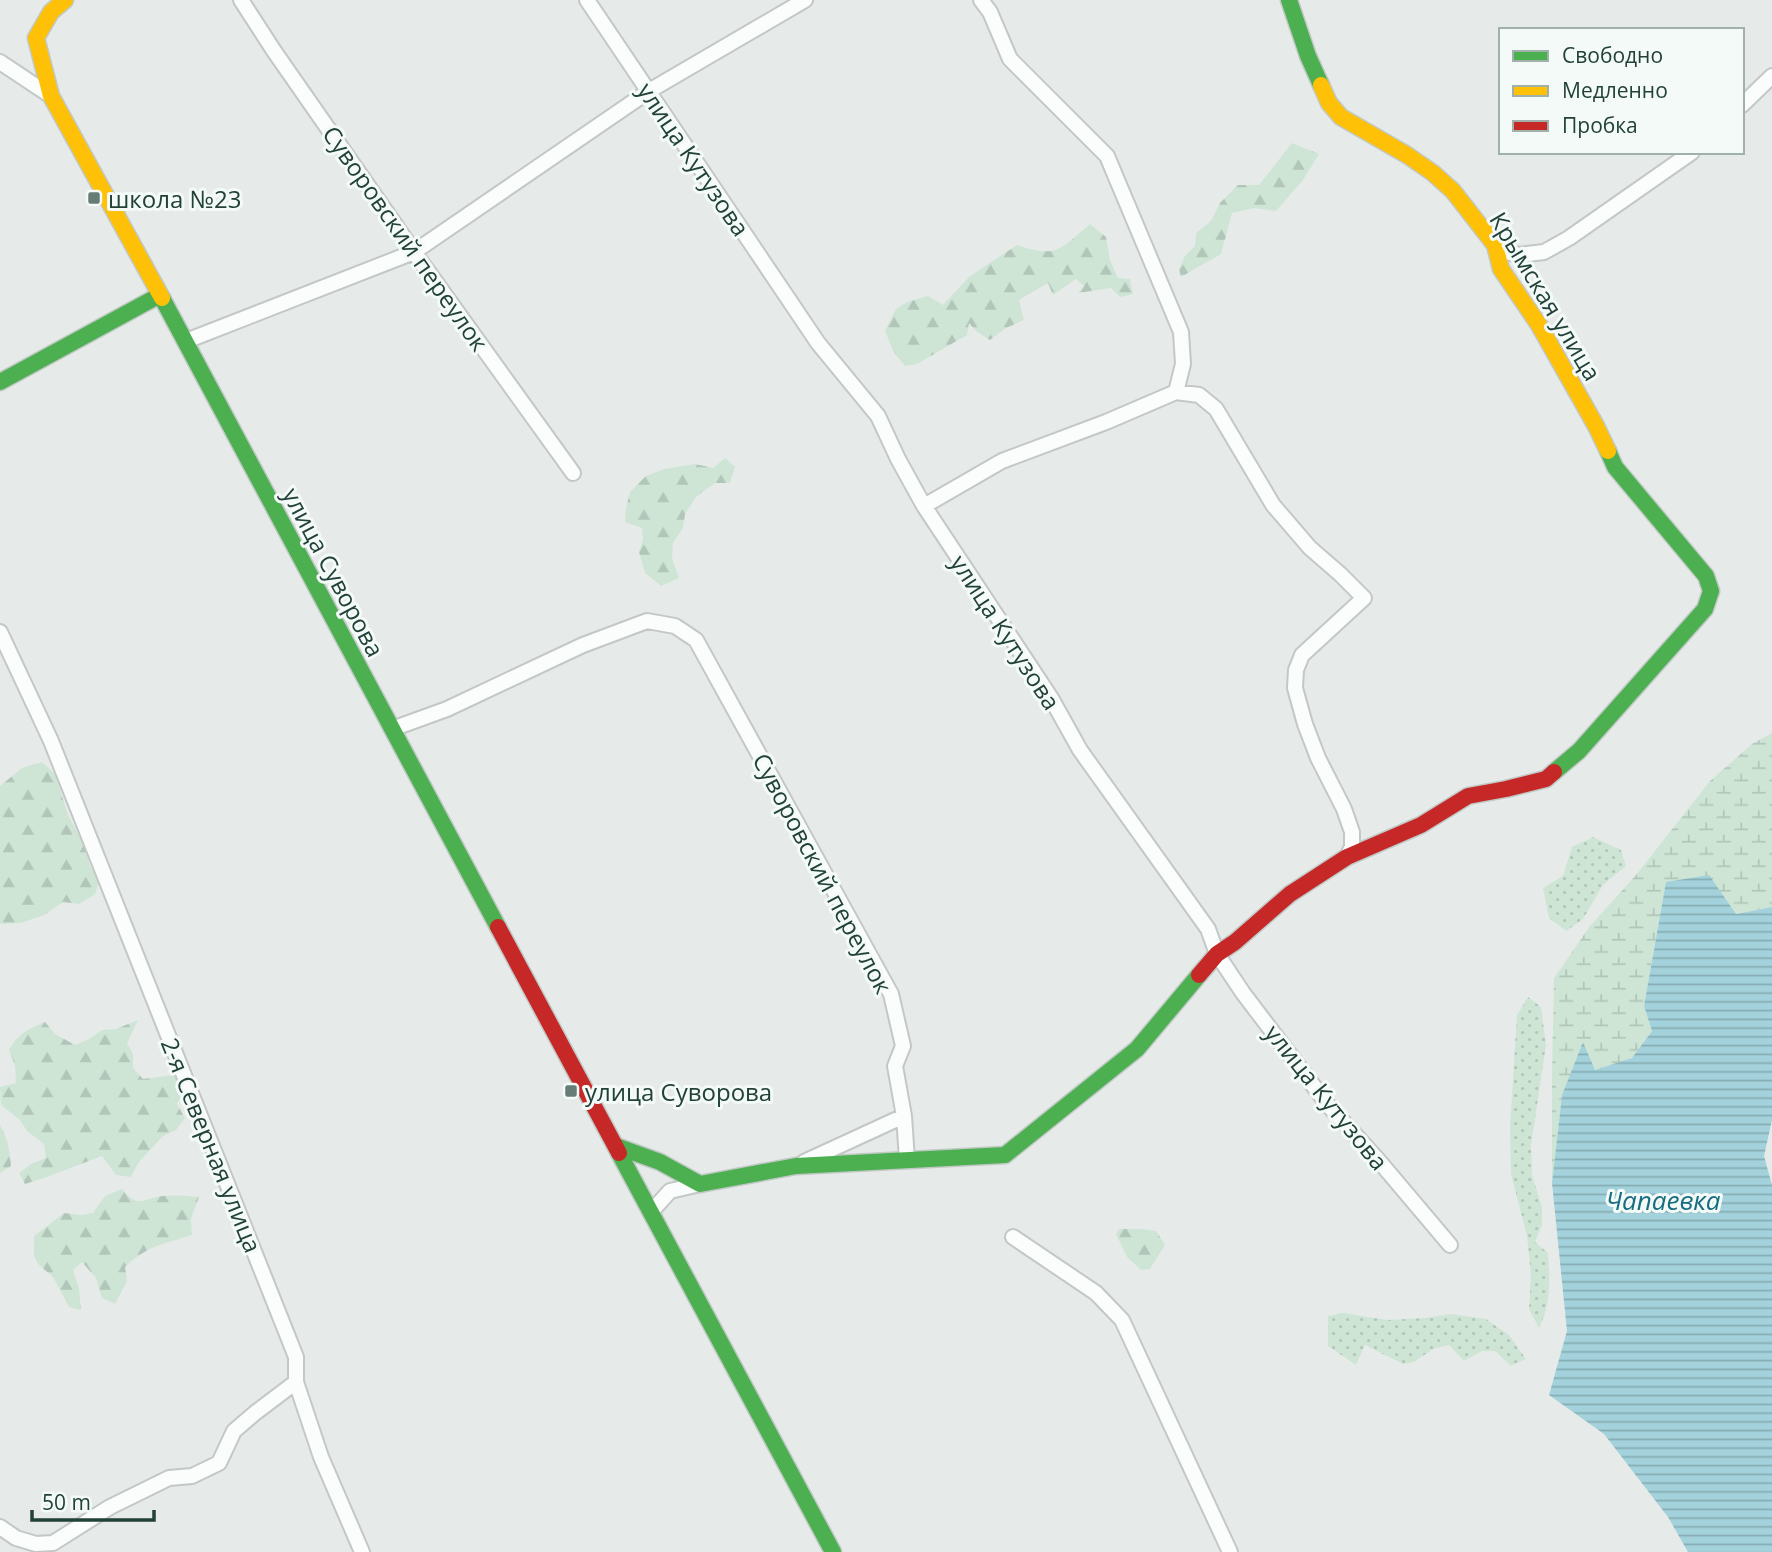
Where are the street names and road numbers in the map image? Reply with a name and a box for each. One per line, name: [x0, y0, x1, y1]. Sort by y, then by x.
street label: улица Кутузова: [630, 76, 758, 242]
street label: Суворовский переулок: [316, 119, 497, 358]
street label: Крымская улица: [1483, 205, 1609, 387]
street label: улица Суворова: [275, 482, 393, 662]
street label: улица Кутузова: [943, 548, 1069, 716]
street label: Суворовский переулок: [746, 747, 901, 1000]
street label: улица Кутузова: [1258, 1017, 1396, 1177]
street label: 2-я Северная улица: [154, 1033, 270, 1257]

